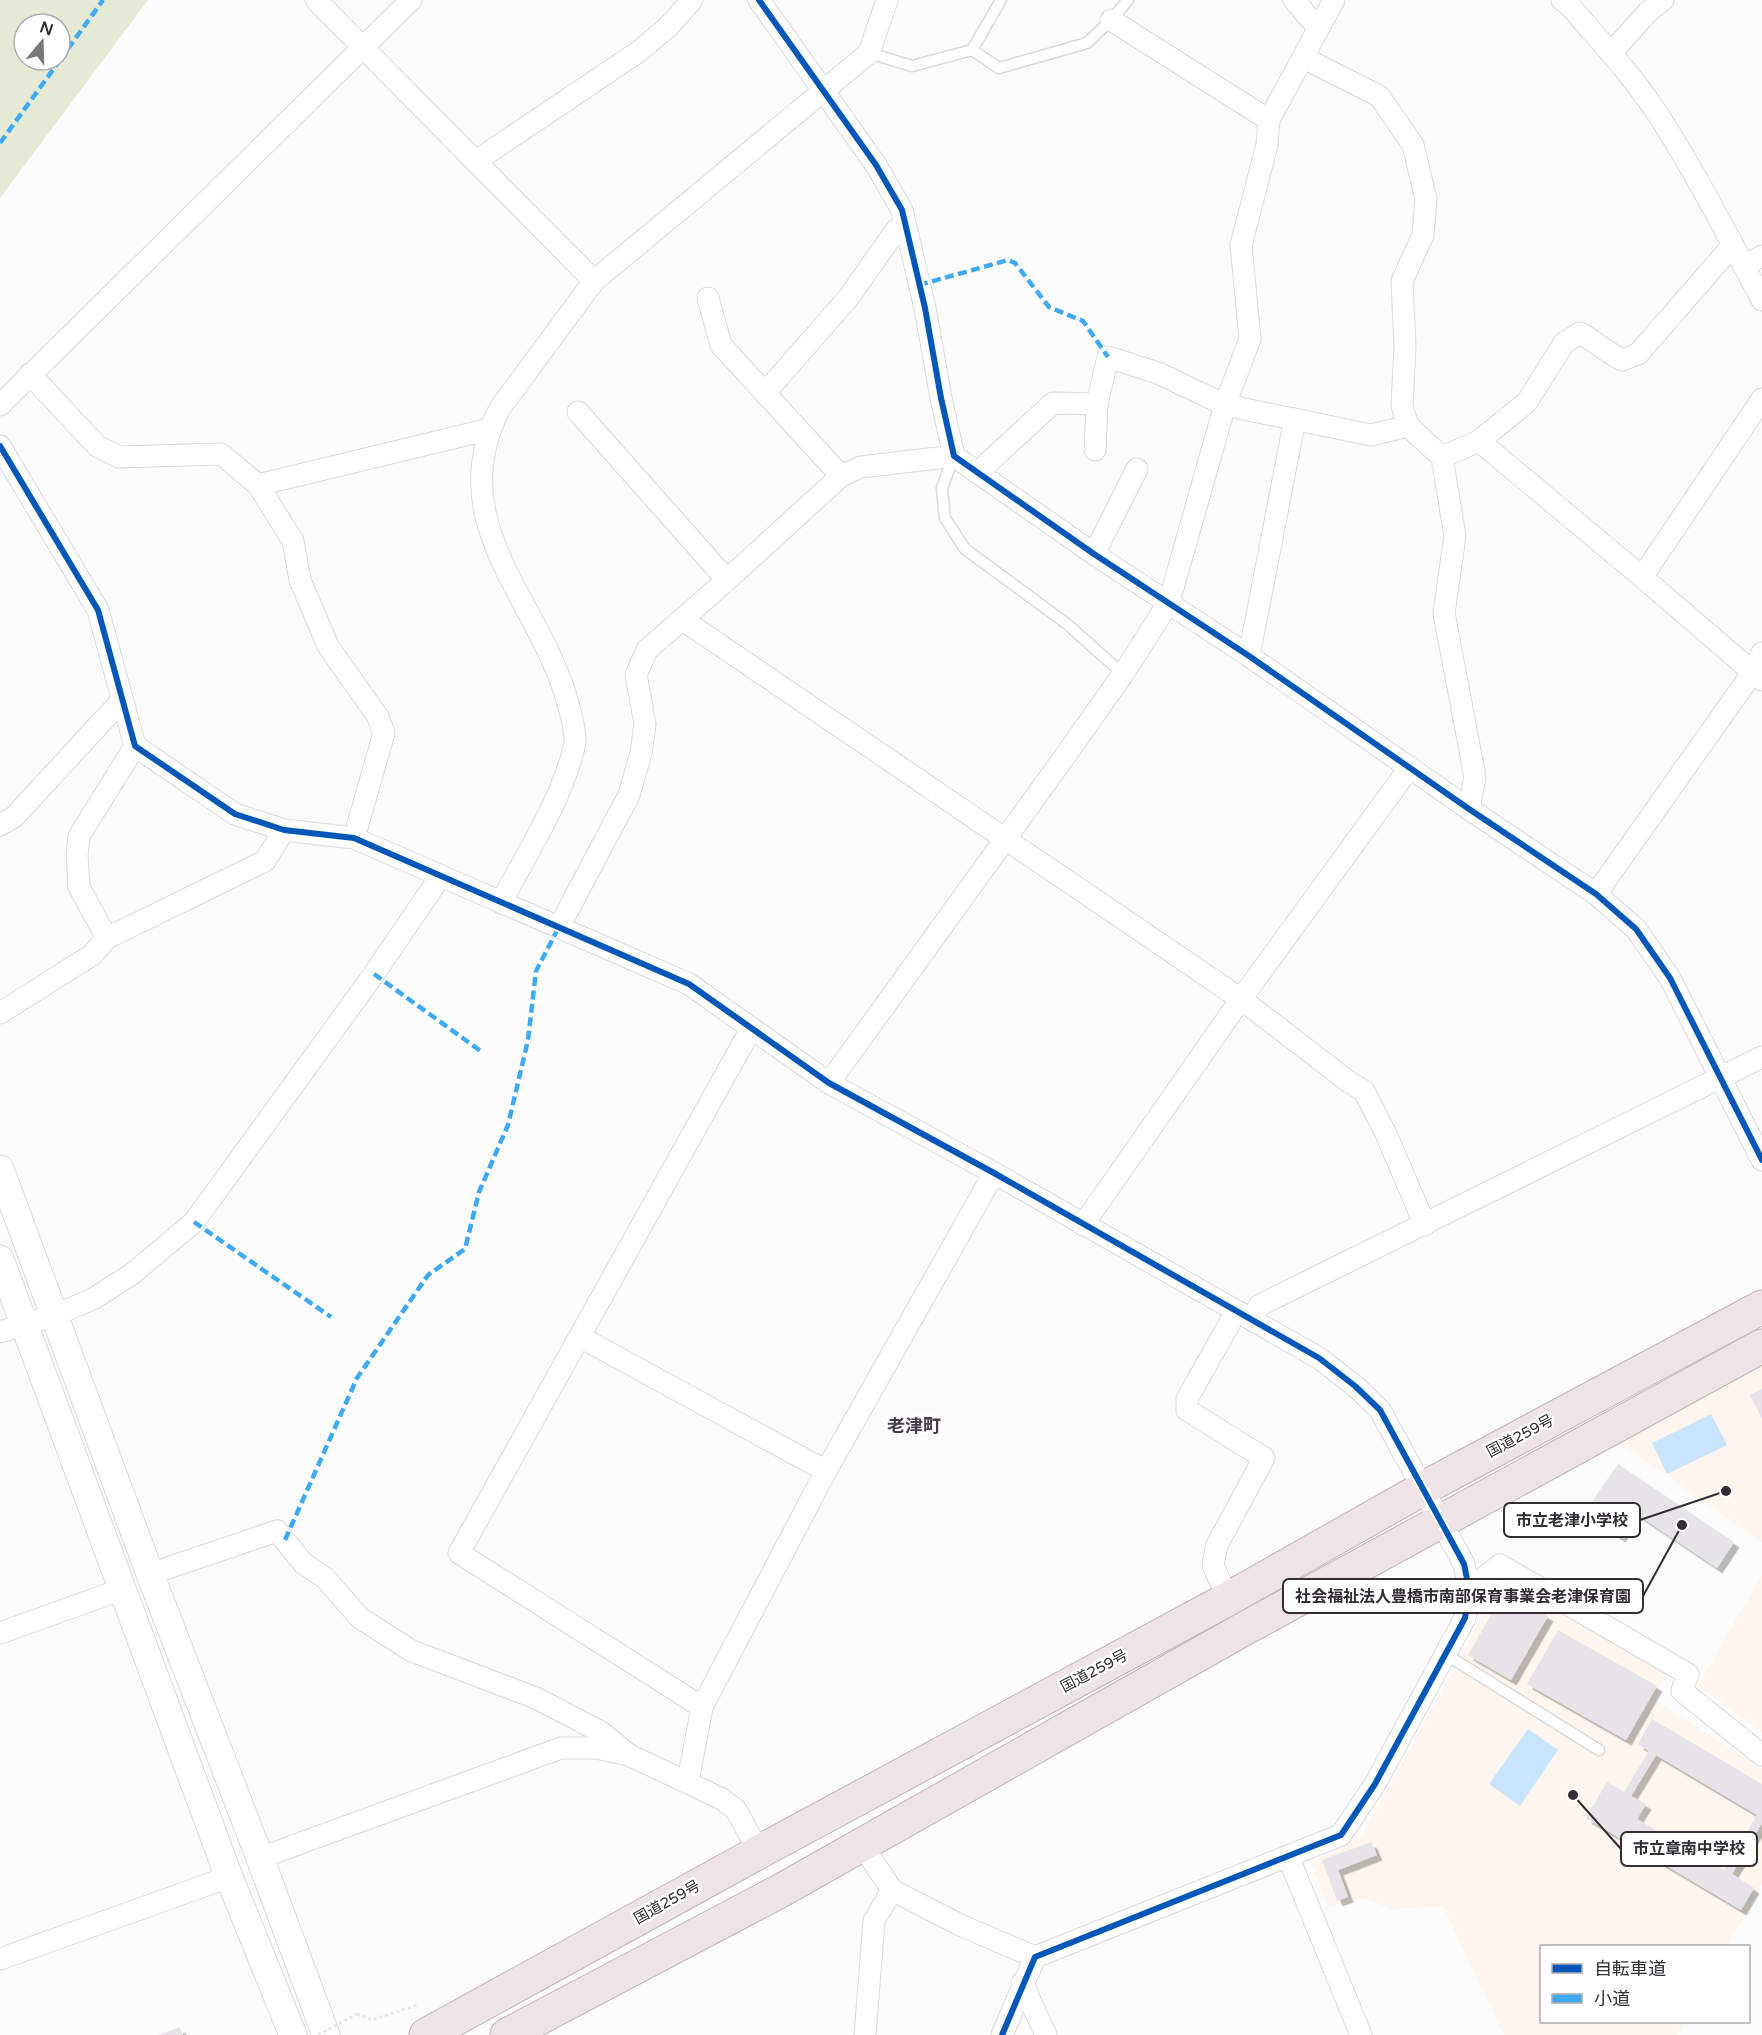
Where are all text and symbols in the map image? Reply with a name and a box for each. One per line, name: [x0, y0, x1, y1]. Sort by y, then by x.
north arrow: [12, 12, 72, 72]
text: N: [37, 17, 56, 40]
street label: 国道259号: [1483, 1411, 1557, 1461]
district label: 老津町: [887, 1415, 941, 1437]
callout: 市立老津小学校: [1504, 1503, 1640, 1537]
text: 市立老津小学校: [1516, 1511, 1628, 1531]
callout: 社会福祉法人豊橋市南部保育事業会老津保育園: [1283, 1579, 1643, 1613]
text: 社会福祉法人豊橋市南部保育事業会老津保育園: [1295, 1587, 1631, 1607]
street label: 国道259号: [1057, 1646, 1131, 1696]
callout: 市立章南中学校: [1621, 1832, 1757, 1866]
text: 市立章南中学校: [1633, 1839, 1745, 1859]
street label: 国道259号: [631, 1876, 703, 1928]
legend: [1540, 1945, 1750, 2023]
text: 自転車道: [1594, 1958, 1666, 1980]
text: 小道: [1594, 1988, 1630, 2010]

